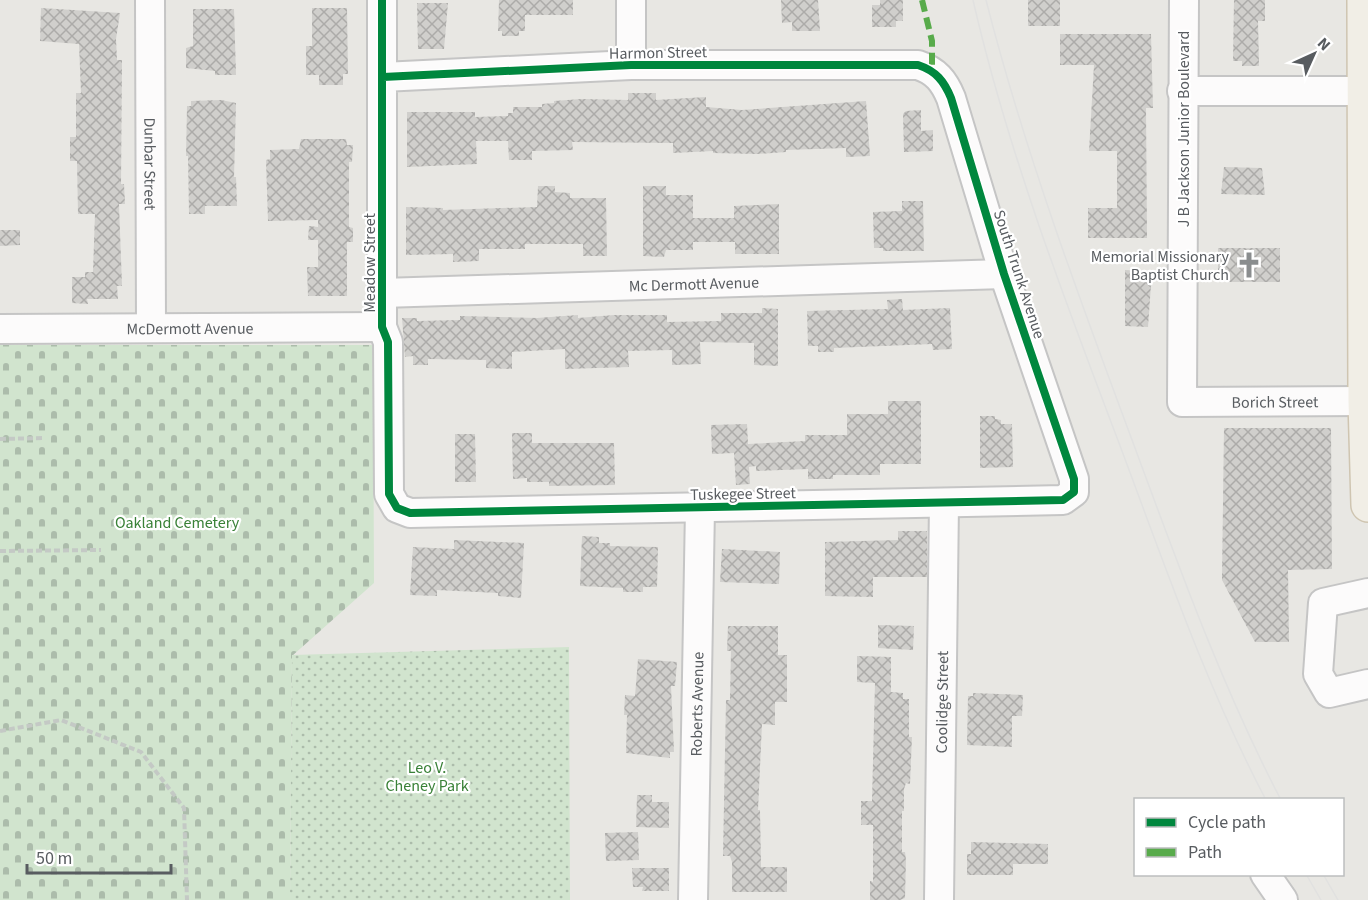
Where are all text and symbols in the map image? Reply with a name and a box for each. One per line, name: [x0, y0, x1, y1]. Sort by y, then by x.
north arrow: [1284, 24, 1344, 84]
street label: J B Jackson Junior Boulevard: [1173, 31, 1195, 227]
text: N: [1312, 33, 1335, 56]
street label: Harmon Street: [609, 41, 708, 65]
street label: Dunbar Street: [138, 117, 161, 211]
street label: South Trunk Avenue: [988, 207, 1050, 342]
street label: Meadow Street: [359, 213, 381, 313]
place label: Memorial Missionary Baptist Church: [1091, 246, 1230, 286]
church icon: Memorial Missionary Baptist Church: [1234, 250, 1264, 280]
street label: Mc Dermott Avenue: [628, 271, 759, 297]
street label: McDermott Avenue: [126, 318, 254, 340]
street label: Borich Street: [1231, 391, 1319, 414]
street label: Tuskegee Street: [690, 482, 797, 506]
park label: Oakland Cemetery: [115, 512, 240, 534]
street label: Coolidge Street: [931, 650, 954, 753]
street label: Roberts Avenue: [686, 652, 709, 757]
park label: Leo V. Cheney Park: [385, 757, 469, 797]
legend: [1134, 798, 1344, 876]
text: Cycle path: [1188, 810, 1266, 835]
scale bar: [27, 837, 171, 875]
text: Path: [1188, 840, 1222, 865]
text: 50 m: [36, 846, 72, 871]

